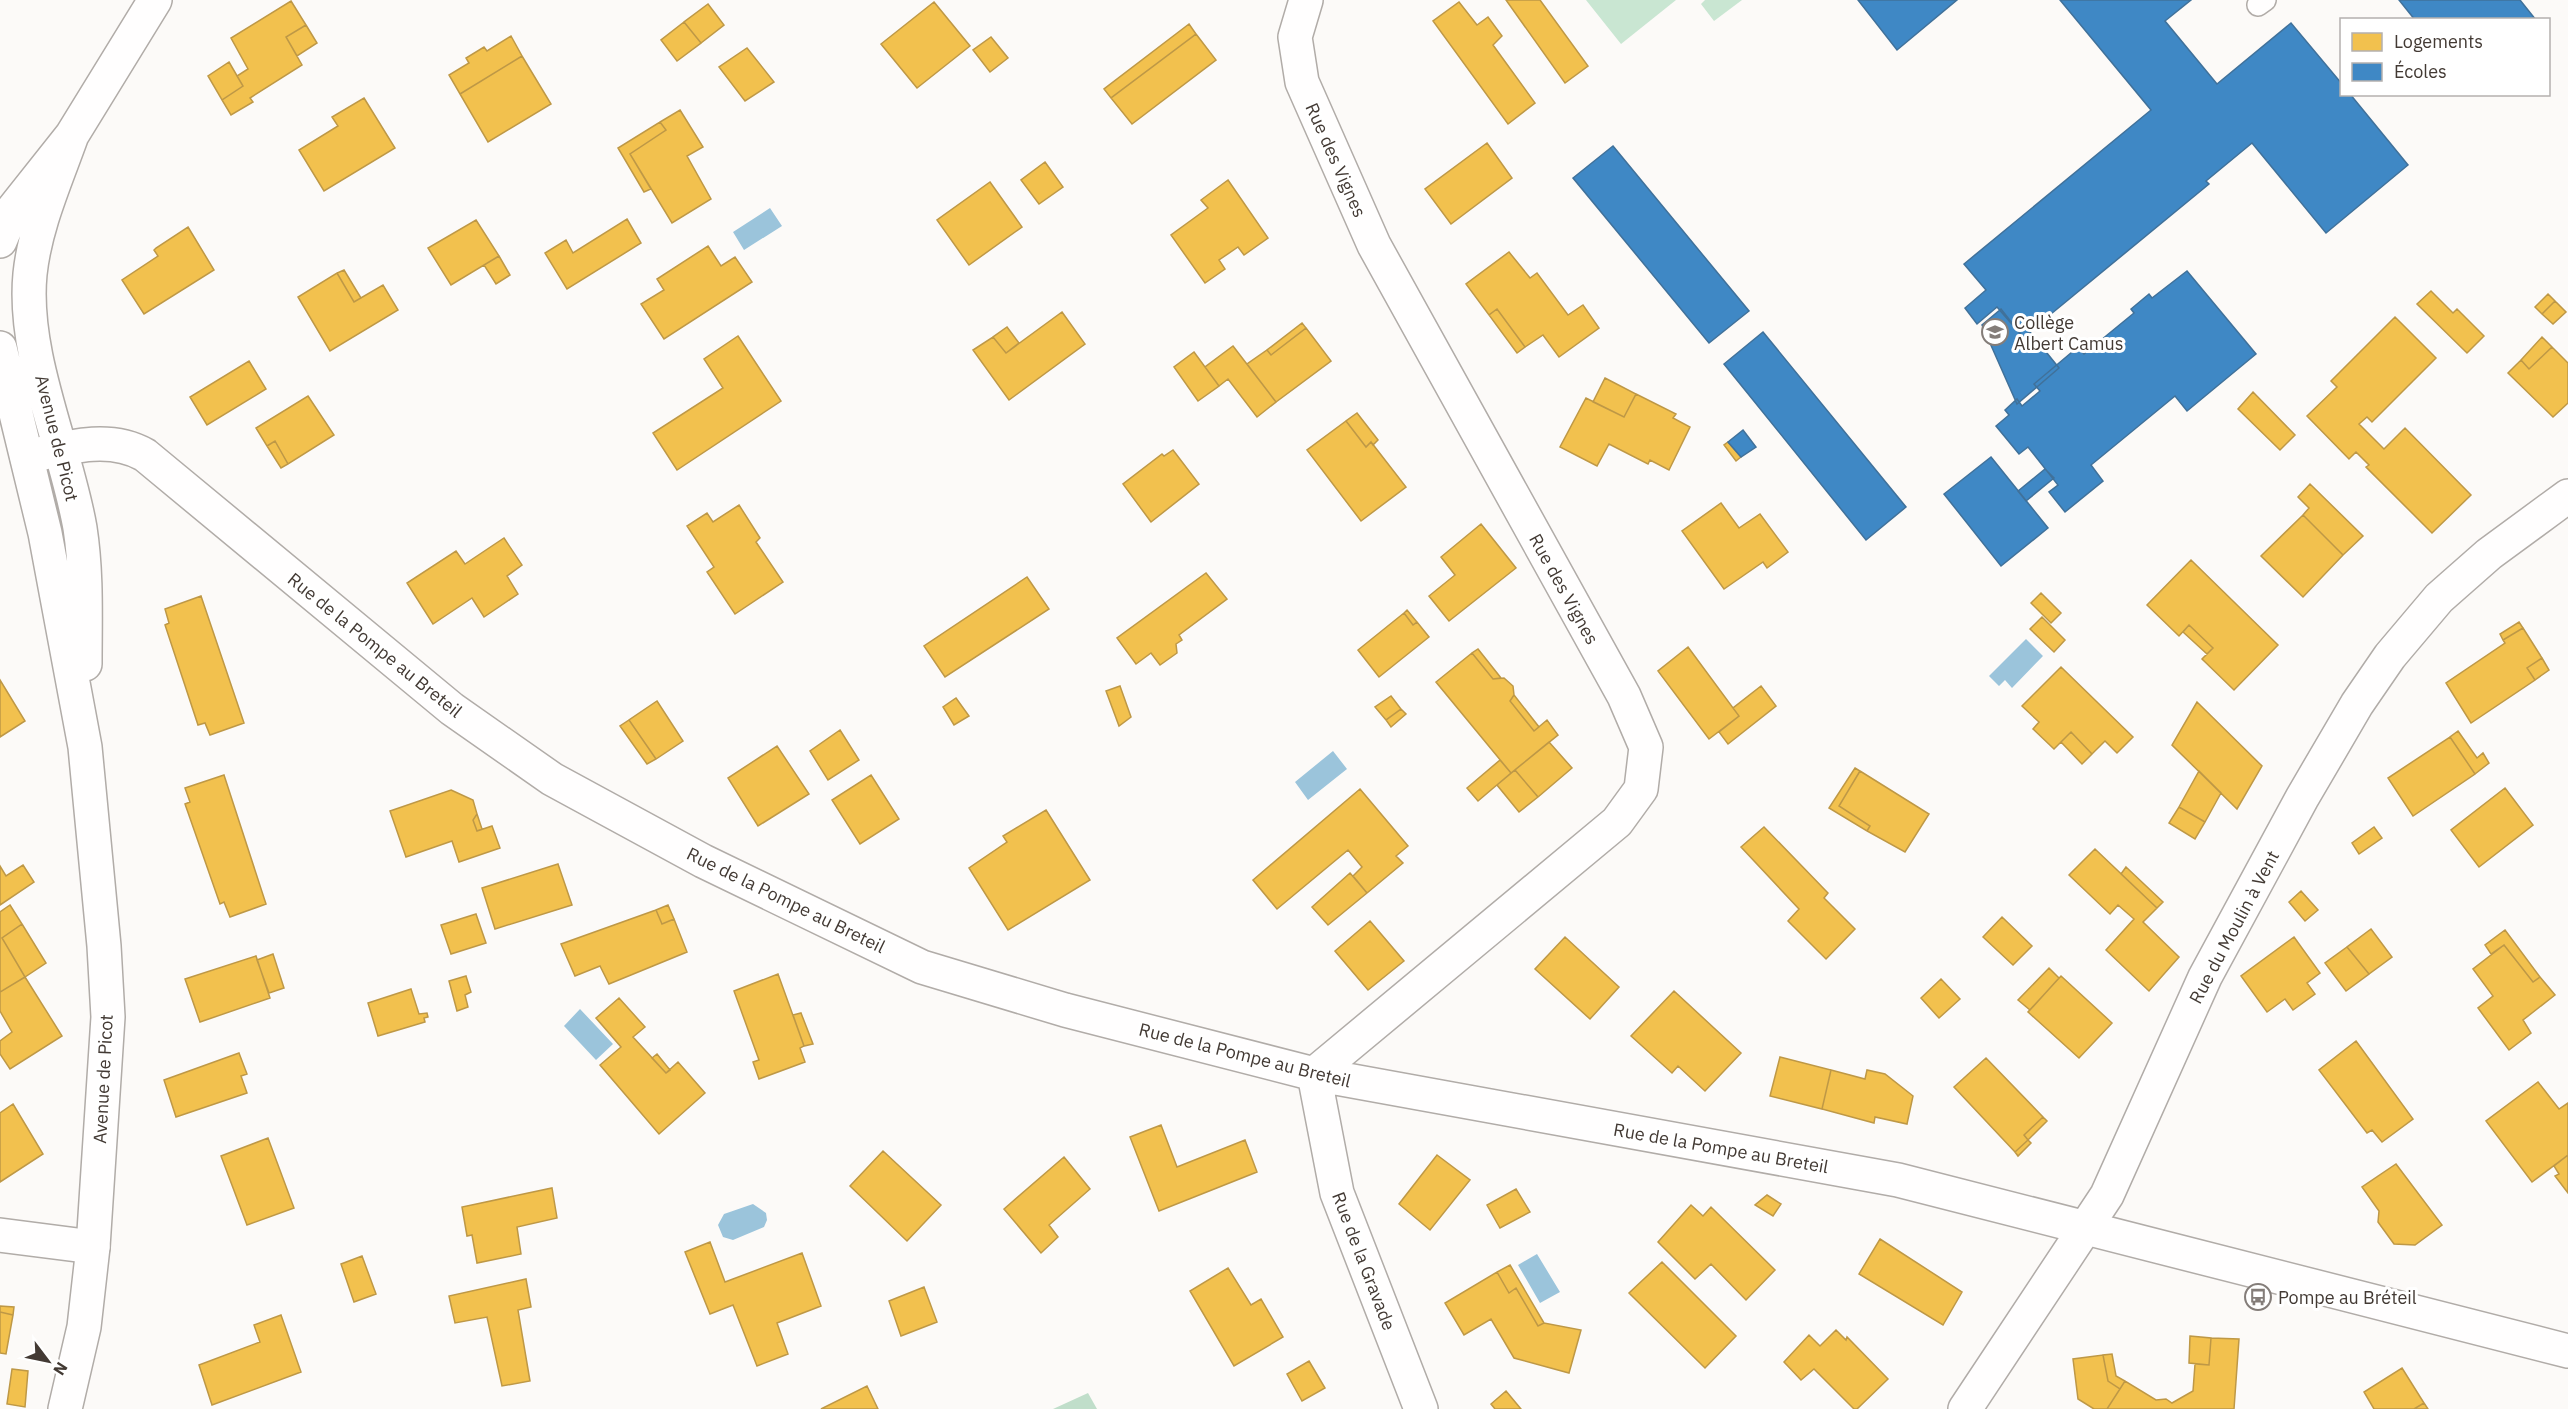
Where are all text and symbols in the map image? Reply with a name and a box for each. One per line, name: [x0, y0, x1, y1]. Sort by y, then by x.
legend: [2340, 18, 2550, 96]
text: Logements: [2394, 30, 2483, 53]
text: Écoles: [2394, 60, 2447, 83]
street label: Rue des Vignes: [1300, 99, 1372, 221]
place label: Collège Albert Camus: [2014, 311, 2124, 355]
school or university icon: Collège Albert Camus: [1980, 317, 2010, 347]
street label: Avenue de Picot: [30, 372, 84, 504]
street label: Rue des Vignes: [1524, 530, 1604, 648]
street label: Rue de la Pompe au Breteil: [283, 568, 467, 723]
street label: Rue de la Pompe au Breteil: [683, 842, 889, 958]
street label: Rue du Moulin à Vent: [2184, 846, 2284, 1008]
street label: Avenue de Picot: [88, 1014, 118, 1144]
street label: Rue de la Pompe au Breteil: [1137, 1017, 1354, 1093]
street label: Rue de la Pompe au Breteil: [1612, 1118, 1830, 1178]
street label: Rue de la Gravade: [1327, 1189, 1401, 1334]
bus stop icon: Pompe au Bréteil: [2243, 1282, 2273, 1312]
place label: Pompe au Bréteil: [2278, 1286, 2417, 1309]
north arrow: [18, 1331, 78, 1391]
text: N: [49, 1359, 72, 1379]

